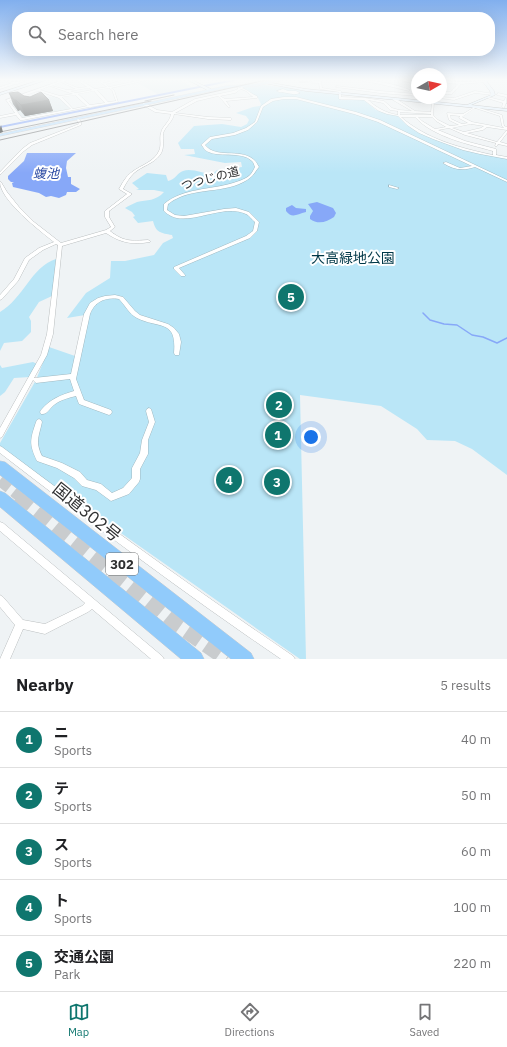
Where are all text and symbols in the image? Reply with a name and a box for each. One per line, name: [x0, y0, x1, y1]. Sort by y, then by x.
search box: [12, 12, 495, 56]
icon: search: [26, 23, 48, 45]
text: Search here: [58, 25, 138, 44]
north arrow: [411, 68, 447, 104]
street label: つつじの道: [179, 163, 241, 193]
water label: 蝮池: [33, 165, 61, 182]
park label: 大高緑地公園: [311, 249, 395, 267]
pin: 5: [278, 282, 304, 312]
pin: 2: [266, 390, 292, 420]
pin: 1: [265, 420, 291, 450]
your location: [301, 427, 321, 447]
pin: 4: [216, 465, 242, 495]
pin: 3: [264, 467, 290, 497]
street label: 国道302号: [48, 478, 126, 546]
road number: 302: [106, 553, 138, 575]
text: Nearby: [16, 674, 74, 696]
text: 5 results: [440, 677, 491, 694]
text: ニ: [54, 723, 69, 742]
text: 1: [25, 731, 33, 748]
text: 40 m: [461, 731, 491, 748]
text: Sports: [54, 742, 92, 759]
text: テ: [54, 779, 69, 798]
text: 2: [25, 787, 33, 804]
text: 50 m: [461, 787, 491, 804]
text: Sports: [54, 798, 92, 815]
text: ス: [54, 835, 69, 854]
text: 3: [25, 843, 33, 860]
text: 60 m: [461, 843, 491, 860]
text: Sports: [54, 854, 92, 871]
text: ト: [54, 891, 69, 910]
text: 4: [25, 899, 33, 916]
text: 100 m: [453, 899, 491, 916]
text: Sports: [54, 910, 92, 927]
text: 交通公園: [54, 947, 114, 966]
text: 5: [25, 955, 33, 972]
text: 220 m: [453, 955, 491, 972]
text: Park: [54, 966, 80, 983]
tab: Map: [68, 1001, 90, 1039]
tab: Directions: [225, 1001, 275, 1039]
tab: Saved: [410, 1001, 439, 1039]

